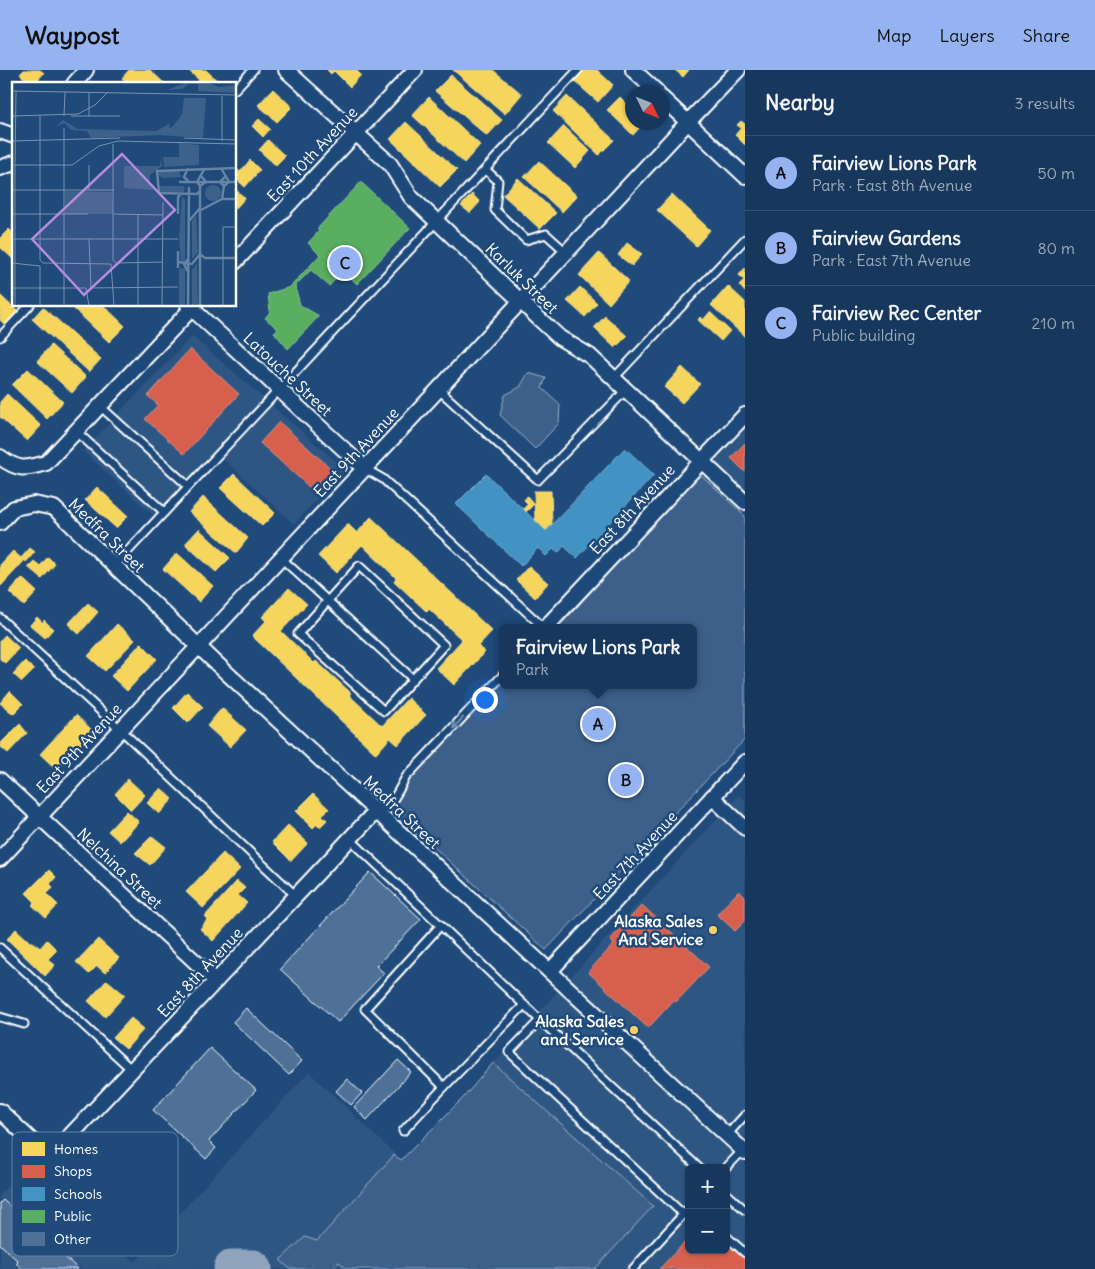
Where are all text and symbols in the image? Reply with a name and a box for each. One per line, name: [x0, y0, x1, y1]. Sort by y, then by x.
text: Waypost: [25, 20, 119, 50]
text: Map: [876, 24, 911, 47]
text: Layers: [939, 24, 995, 47]
text: Share: [1023, 24, 1070, 47]
inset map: [12, 82, 236, 306]
north arrow: [625, 85, 670, 130]
text: Nearby: [765, 89, 835, 116]
text: 3 results: [1015, 93, 1075, 113]
street label: East 10th Avenue: [262, 102, 362, 206]
text: Fairview Lions Park: [812, 151, 977, 175]
text: A: [776, 163, 786, 183]
text: 50 m: [1037, 163, 1075, 183]
text: Park · East 8th Avenue: [812, 175, 972, 195]
text: Fairview Gardens: [812, 226, 961, 250]
street label: Karluk Street: [482, 238, 563, 318]
text: B: [776, 238, 786, 258]
text: 80 m: [1037, 238, 1075, 258]
pin: C: [329, 244, 361, 282]
text: Park · East 7th Avenue: [812, 250, 971, 270]
text: Fairview Rec Center: [812, 301, 981, 325]
text: C: [776, 313, 786, 333]
text: 210 m: [1032, 313, 1075, 333]
text: Public building: [812, 325, 915, 345]
street label: Latouche Street: [240, 328, 337, 421]
street label: East 9th Avenue: [309, 403, 403, 501]
street label: East 8th Avenue: [585, 460, 679, 558]
street label: Medfra Street: [65, 494, 150, 577]
popup: [499, 624, 697, 689]
text: Fairview Lions Park: [516, 635, 680, 659]
text: Park: [516, 659, 549, 679]
your location: [472, 687, 498, 713]
street label: East 9th Avenue: [32, 699, 126, 797]
pin: A: [582, 705, 614, 743]
one-way arrow: [452, 717, 464, 729]
pin: B: [610, 761, 642, 799]
street label: Medfra Street: [359, 771, 445, 853]
street label: East 7th Avenue: [589, 806, 681, 904]
street label: Nelchina Street: [73, 824, 167, 913]
place label: Alaska Sales And Service: [614, 911, 703, 949]
street label: East 8th Avenue: [153, 923, 247, 1021]
marker: Alaska Sales And Service: [707, 924, 719, 936]
place label: Alaska Sales and Service: [535, 1011, 624, 1049]
marker: Alaska Sales and Service: [628, 1024, 640, 1036]
legend: [12, 1132, 178, 1256]
text: Homes: [54, 1140, 98, 1158]
text: Shops: [54, 1162, 92, 1180]
map controls: [685, 1164, 730, 1254]
button: +: [685, 1164, 730, 1209]
text: Schools: [54, 1185, 102, 1203]
text: Public: [54, 1207, 92, 1225]
button: −: [685, 1209, 730, 1254]
text: Other: [54, 1230, 91, 1248]

